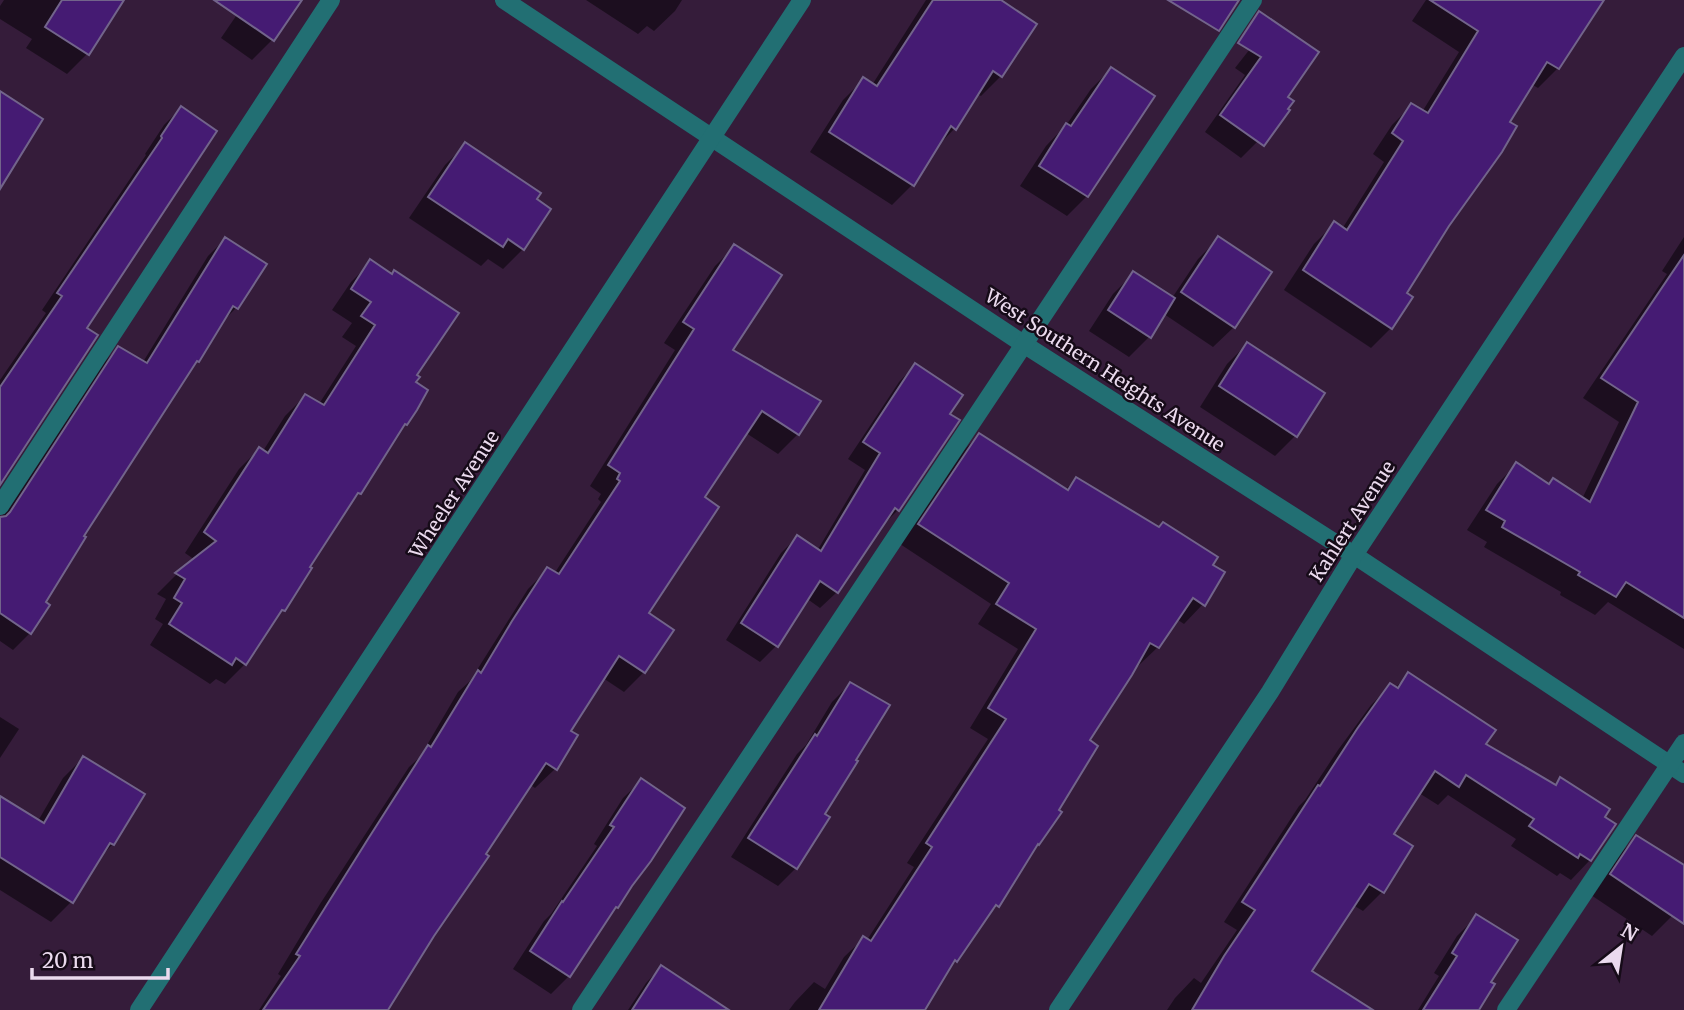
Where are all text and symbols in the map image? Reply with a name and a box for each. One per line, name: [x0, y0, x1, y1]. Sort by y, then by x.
street label: West Southern Heights Avenue: [980, 283, 1230, 457]
street label: Wheeler Avenue: [403, 426, 504, 563]
street label: Kahlert Avenue: [1304, 456, 1400, 586]
north arrow: [1586, 912, 1656, 982]
text: N: [1617, 918, 1642, 946]
scale bar: [32, 936, 168, 980]
text: 20 m: [42, 947, 94, 974]

